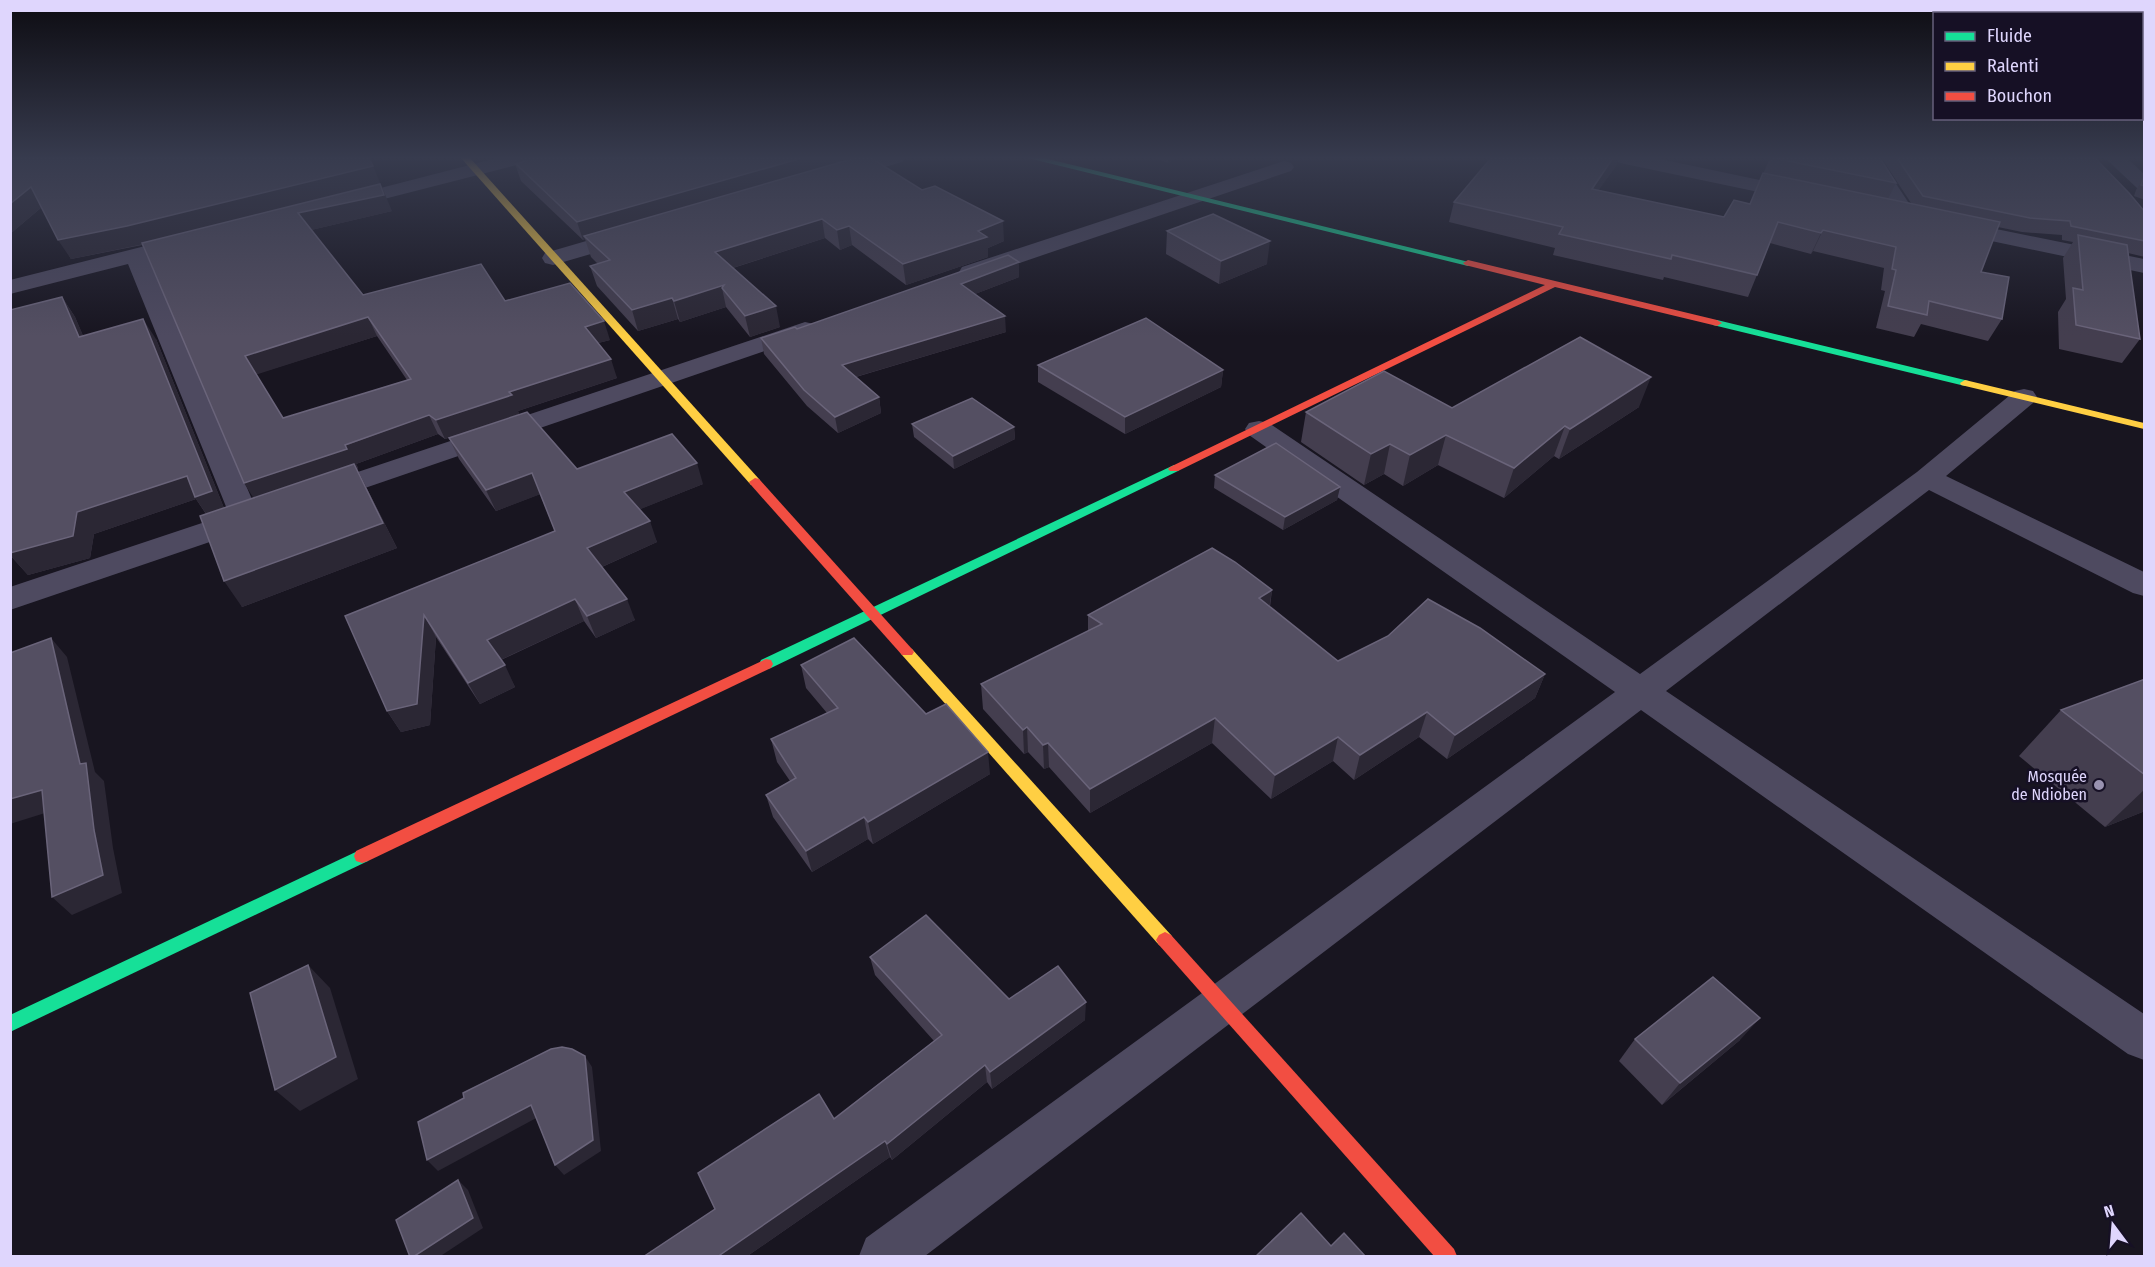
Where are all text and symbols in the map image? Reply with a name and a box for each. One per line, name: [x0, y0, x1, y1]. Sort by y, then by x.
legend: [1933, 12, 2143, 120]
text: Fluide: [1987, 25, 2032, 47]
text: Ralenti: [1987, 55, 2039, 77]
text: Bouchon: [1987, 85, 2052, 107]
place label: Mosquée de Ndioben: [2011, 767, 2087, 804]
marker: Mosquée de Ndioben: [2092, 778, 2106, 792]
north arrow: [2083, 1195, 2143, 1255]
text: N: [2102, 1201, 2116, 1222]

